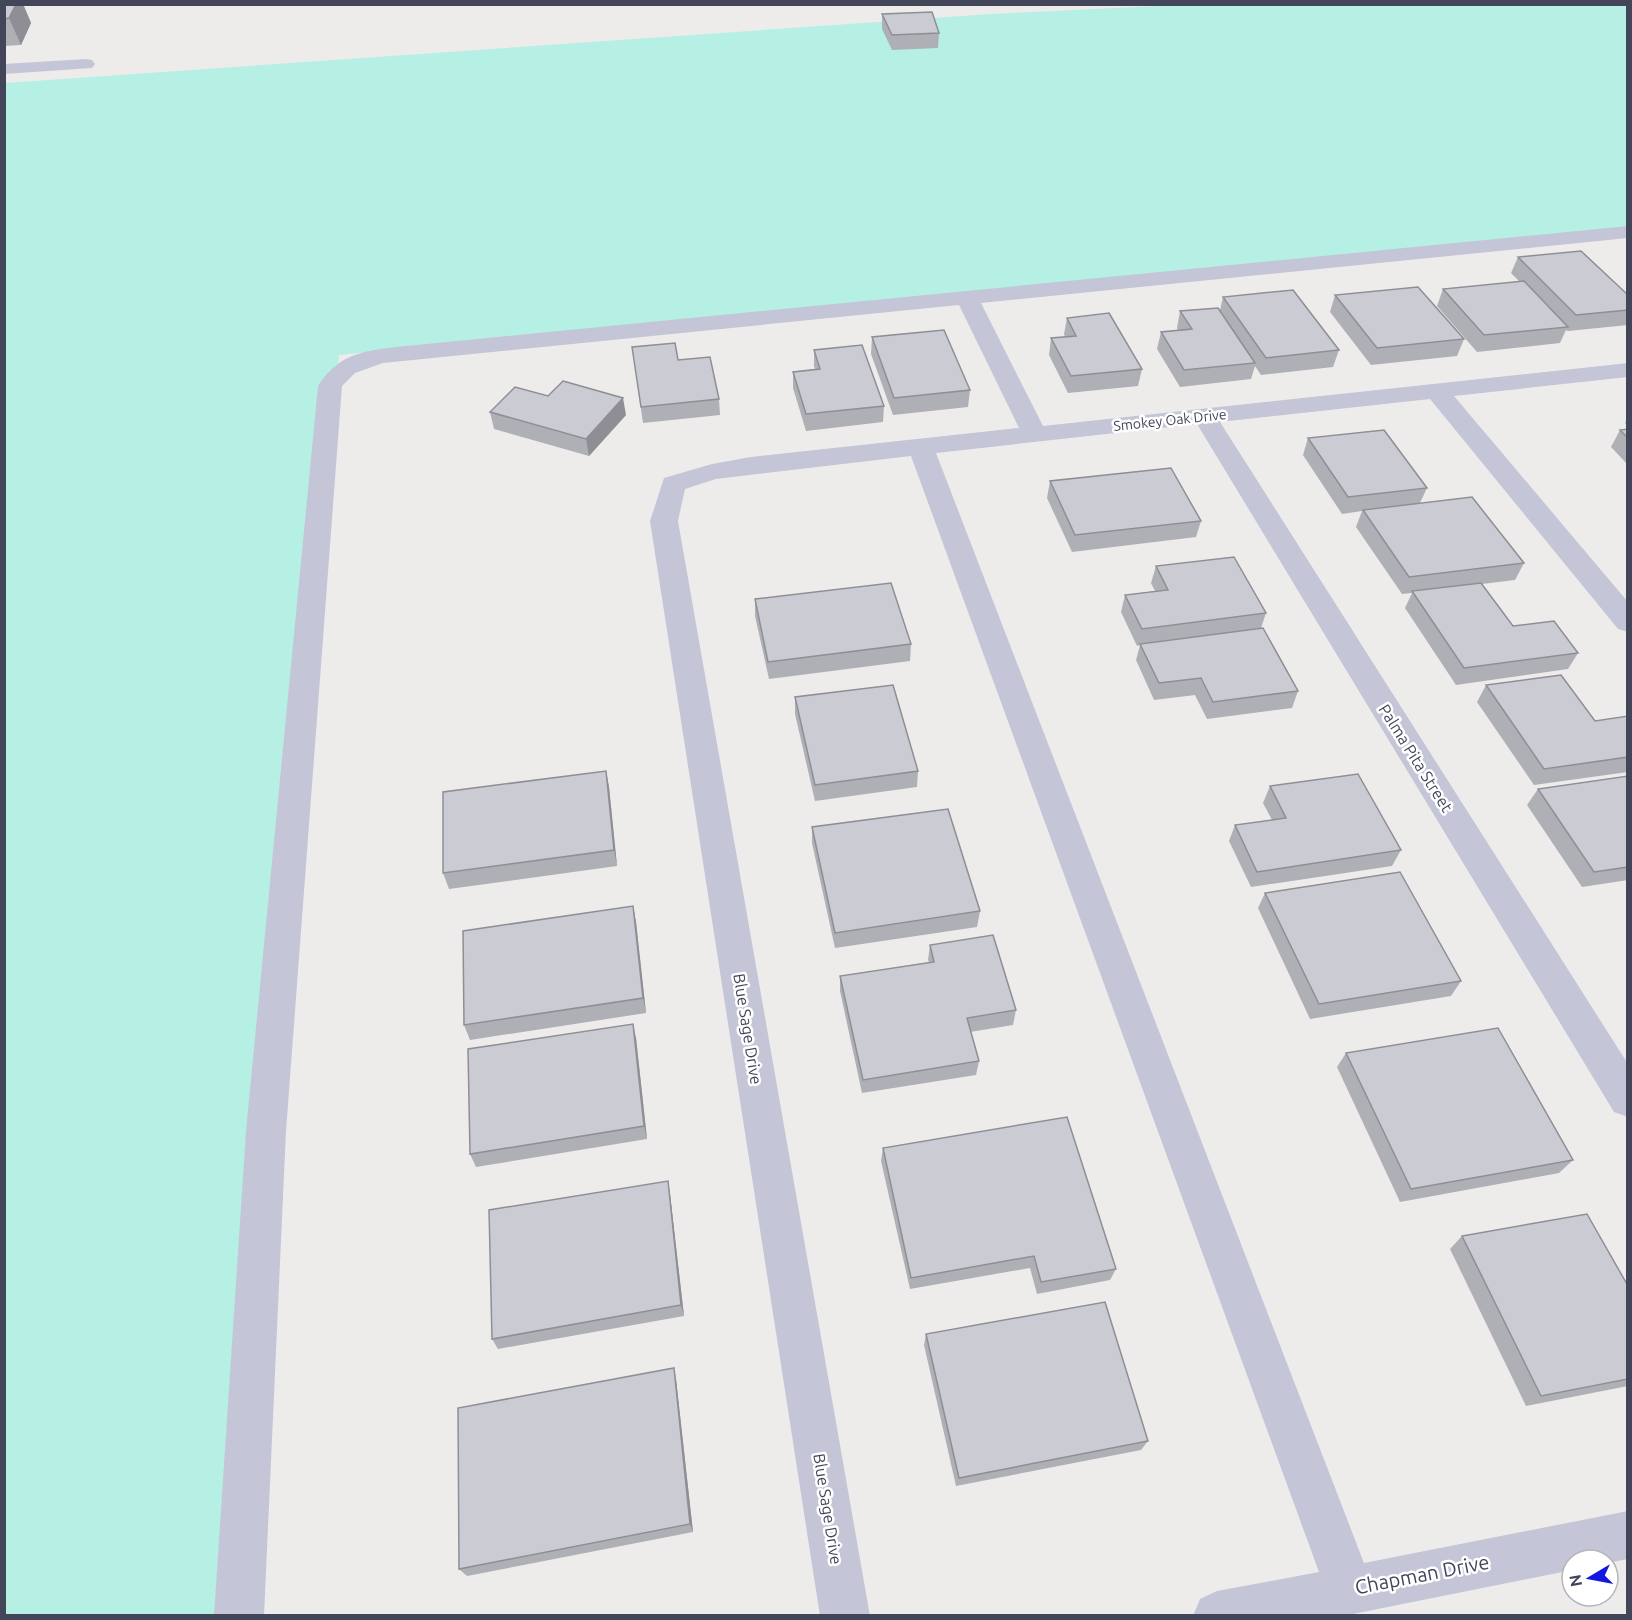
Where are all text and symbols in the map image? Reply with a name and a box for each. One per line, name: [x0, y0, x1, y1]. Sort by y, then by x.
street label: Smokey Oak Drive: [1113, 406, 1227, 434]
street label: Palma Pita Street: [1376, 701, 1457, 816]
street label: Blue Sage Drive: [730, 972, 766, 1086]
street label: Blue Sage Drive: [810, 1452, 846, 1566]
north arrow: [1560, 1548, 1620, 1608]
street label: Chapman Drive: [1353, 1550, 1491, 1598]
text: N: [1565, 1573, 1585, 1588]

